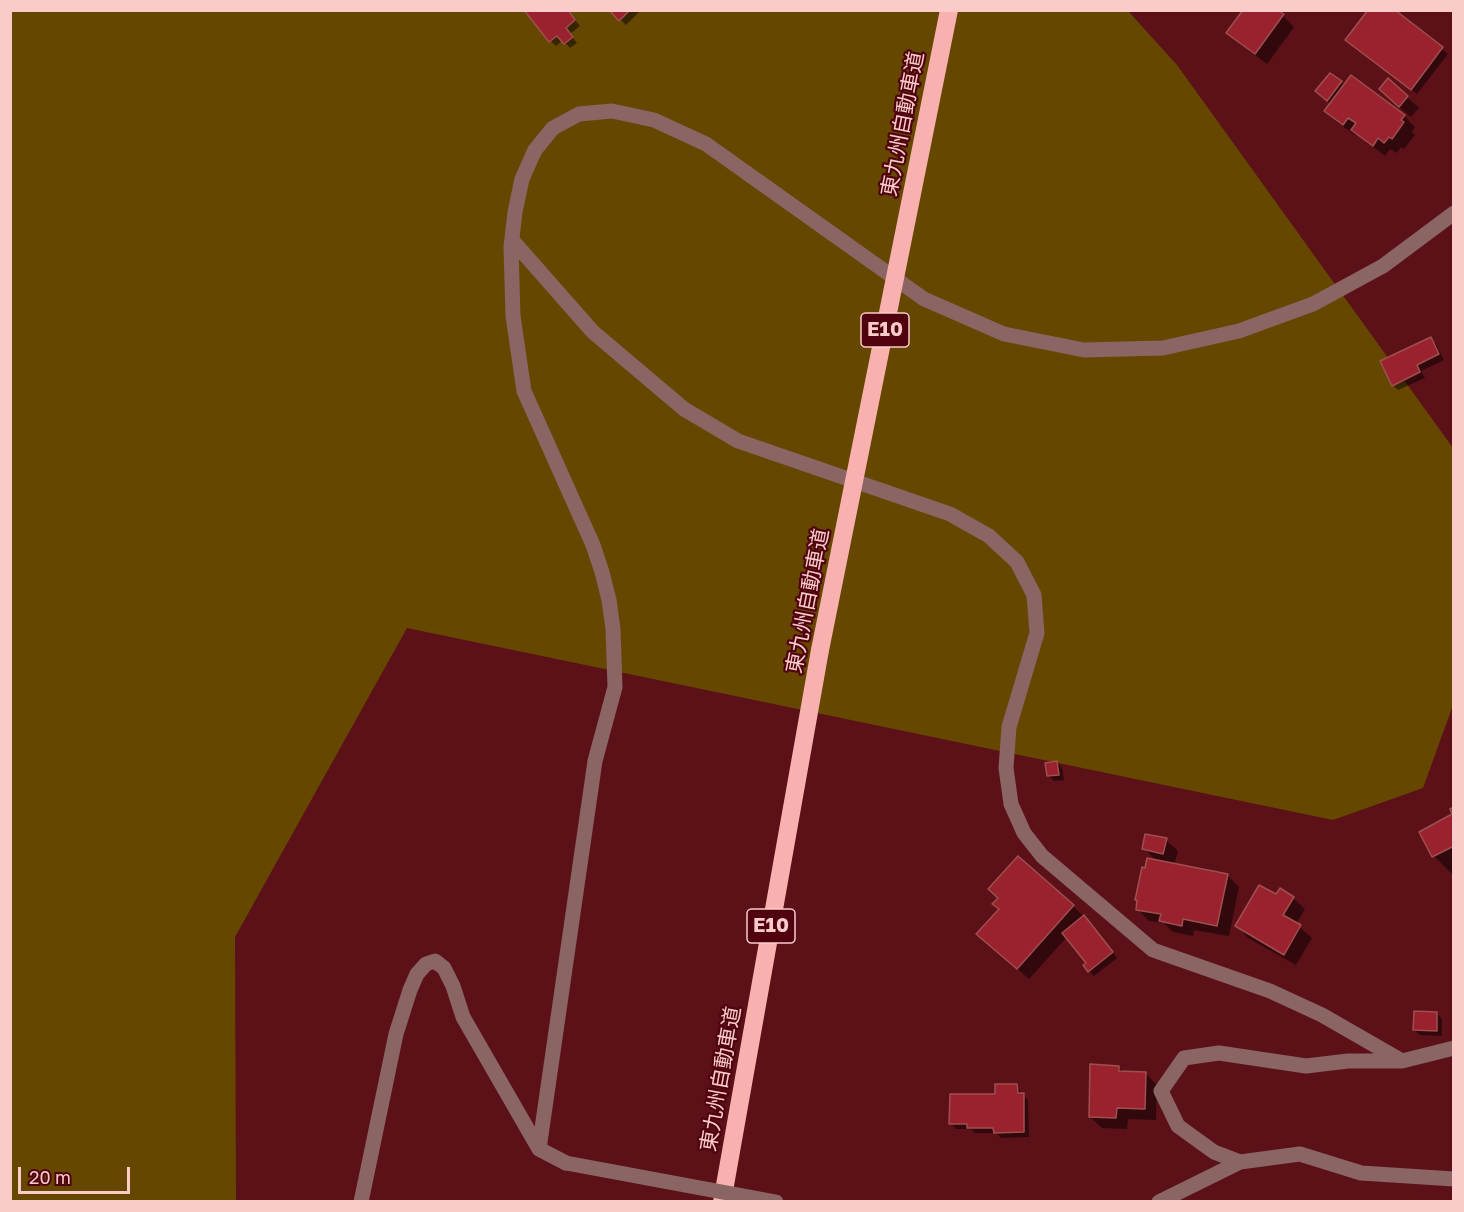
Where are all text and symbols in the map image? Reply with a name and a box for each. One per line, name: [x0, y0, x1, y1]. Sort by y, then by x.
street label: 東九州自動車道: [877, 49, 929, 199]
road number: E10: [861, 313, 909, 347]
street label: 東九州自動車道: [782, 526, 834, 676]
road number: E10: [747, 909, 795, 943]
street label: 東九州自動車道: [696, 1004, 746, 1154]
scale bar: [21, 1155, 134, 1193]
text: 20 m: [29, 1166, 71, 1188]

